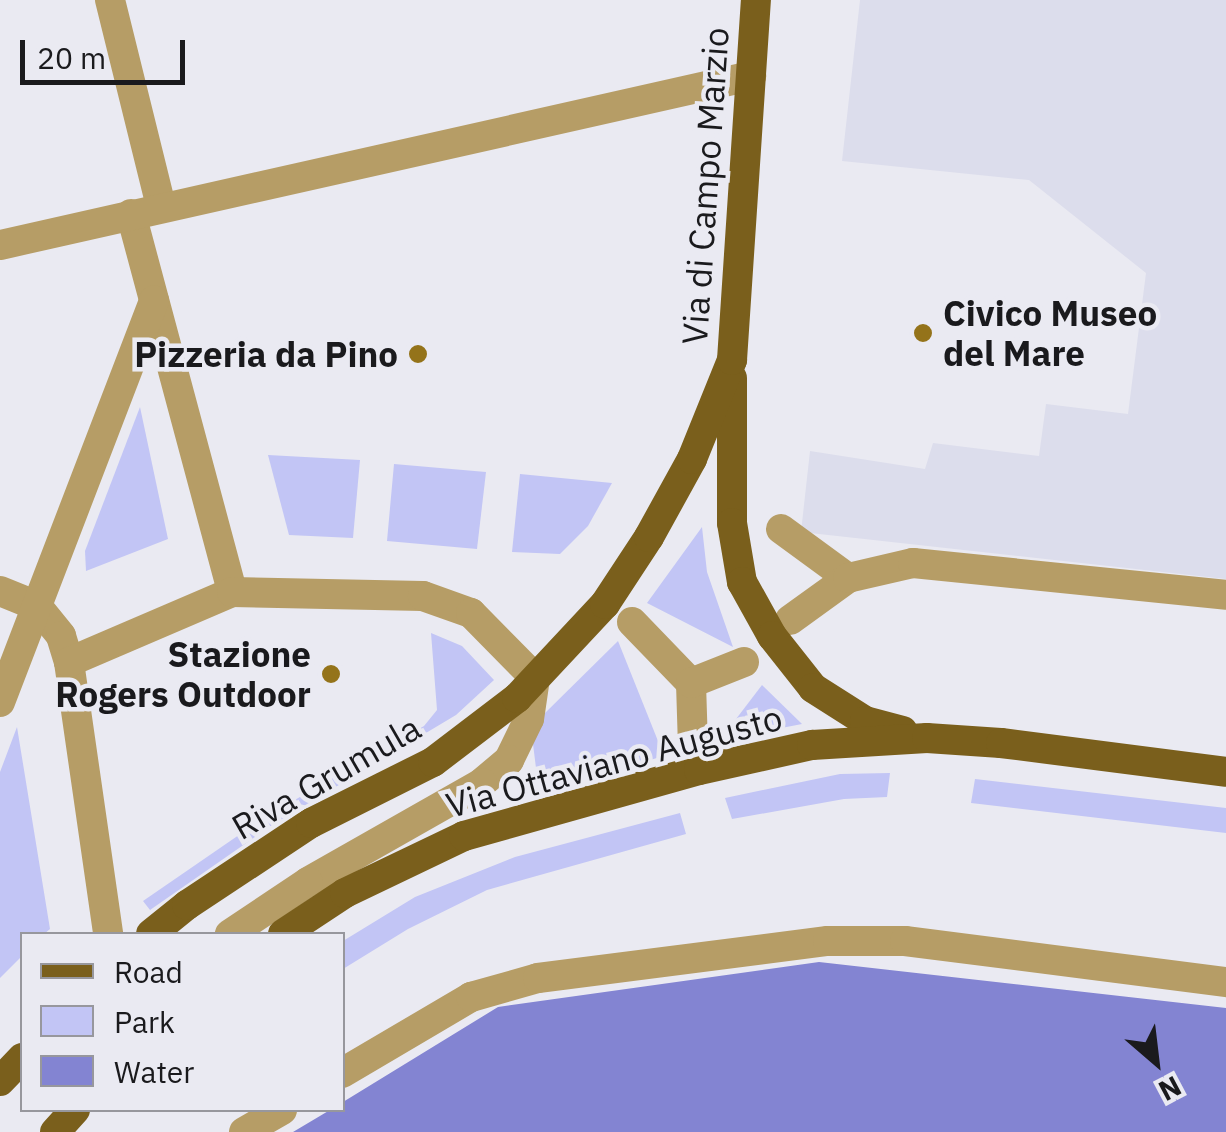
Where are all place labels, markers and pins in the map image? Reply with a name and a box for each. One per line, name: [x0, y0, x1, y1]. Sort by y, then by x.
place label: Civico Museo del Mare: [943, 292, 1157, 374]
marker: Civico Museo del Mare: [912, 322, 934, 344]
place label: Pizzeria da Pino: [134, 333, 398, 375]
marker: Pizzeria da Pino: [407, 343, 429, 365]
place label: Stazione Rogers Outdoor: [55, 633, 311, 715]
marker: Stazione Rogers Outdoor: [320, 663, 342, 685]

